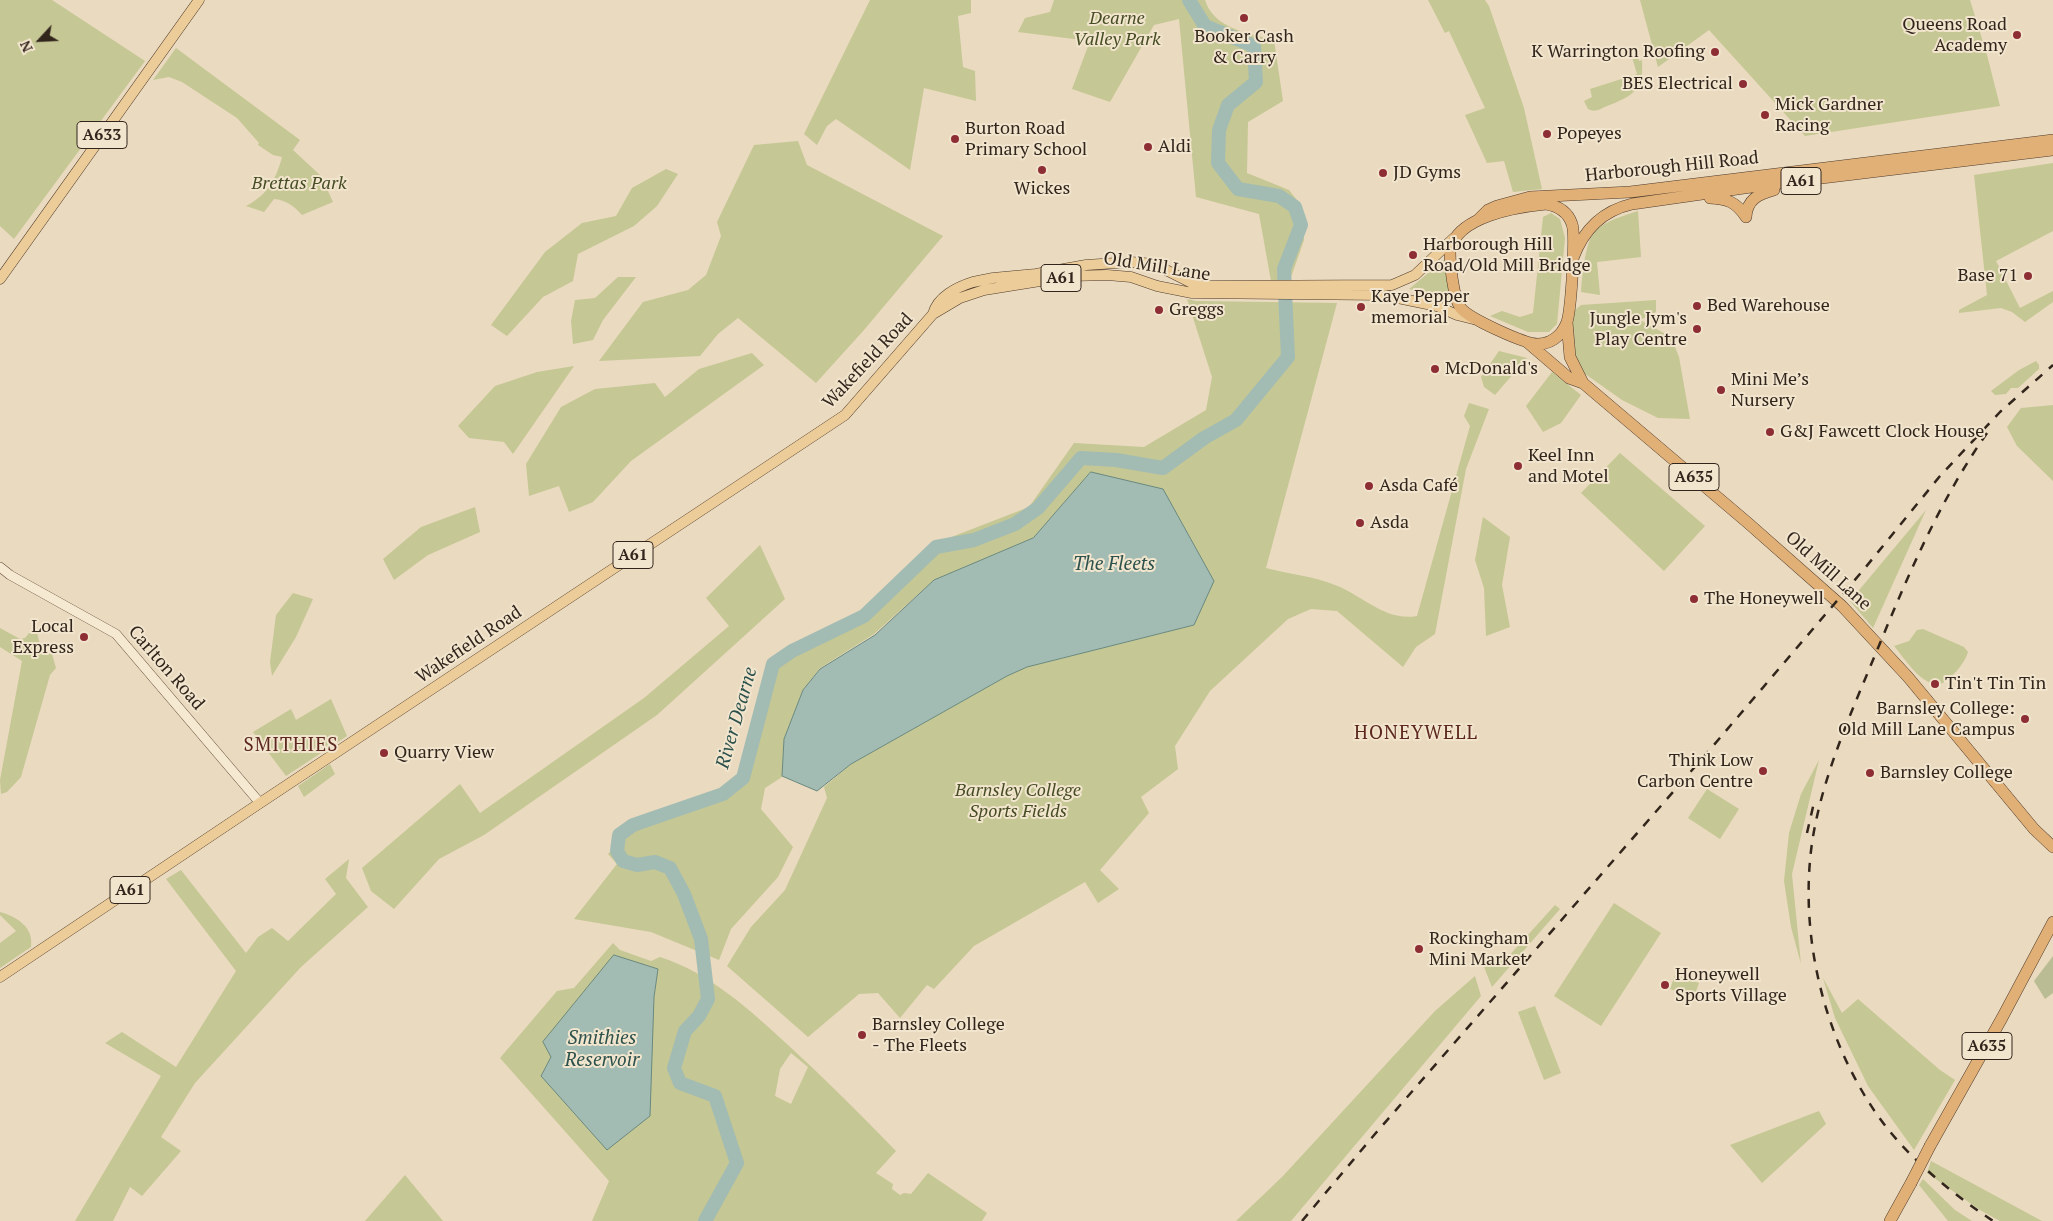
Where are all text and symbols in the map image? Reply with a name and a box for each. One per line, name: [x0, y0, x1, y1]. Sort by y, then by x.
park label: Dearne Valley Park: [1073, 8, 1161, 50]
marker: Booker Cash & Carry: [1238, 12, 1250, 24]
place label: Queens Road Academy: [1902, 14, 2007, 56]
north arrow: [15, 15, 65, 65]
place label: Booker Cash & Carry: [1194, 26, 1294, 68]
marker: Queens Road Academy: [2011, 29, 2023, 41]
text: N: [15, 38, 37, 55]
place label: K Warrington Roofing: [1531, 41, 1705, 63]
marker: K Warrington Roofing: [1709, 46, 1721, 58]
place label: BES Electrical: [1622, 73, 1733, 95]
marker: BES Electrical: [1737, 78, 1749, 90]
place label: Mick Gardner Racing: [1775, 94, 1883, 136]
marker: Mick Gardner Racing: [1759, 109, 1771, 121]
place label: Burton Road Primary School: [965, 118, 1087, 160]
road number: A633: [77, 122, 127, 148]
place label: Popeyes: [1557, 123, 1622, 145]
marker: Popeyes: [1541, 128, 1553, 140]
marker: Burton Road Primary School: [949, 133, 961, 145]
place label: Aldi: [1158, 136, 1191, 158]
marker: Aldi: [1142, 141, 1154, 153]
street label: Harborough Hill Road: [1584, 147, 1760, 187]
place label: JD Gyms: [1393, 162, 1461, 184]
marker: Wickes: [1036, 164, 1048, 176]
marker: JD Gyms: [1377, 167, 1389, 179]
road number: A61: [1781, 168, 1821, 195]
park label: Brettas Park: [251, 173, 347, 195]
place label: Wickes: [1014, 178, 1070, 200]
place label: Harborough Hill Road/Old Mill Bridge: [1423, 234, 1591, 276]
street label: Old Mill Lane: [1102, 248, 1212, 286]
marker: Harborough Hill Road/Old Mill Bridge: [1407, 249, 1419, 261]
road number: A61: [1041, 264, 1081, 292]
place label: Base 71: [1957, 265, 2018, 287]
marker: Base 71: [2022, 270, 2034, 282]
place label: Kaye Pepper memorial: [1371, 286, 1469, 328]
place label: Bed Warehouse: [1707, 295, 1830, 317]
place label: Greggs: [1169, 299, 1224, 321]
marker: Bed Warehouse: [1691, 300, 1703, 312]
marker: Kaye Pepper memorial: [1355, 301, 1367, 313]
marker: Greggs: [1153, 304, 1165, 316]
place label: Jungle Jym's Play Centre: [1589, 308, 1687, 350]
street label: Wakefield Road: [818, 309, 918, 413]
marker: Jungle Jym's Play Centre: [1691, 323, 1703, 335]
place label: McDonald's: [1445, 358, 1538, 380]
marker: McDonald's: [1429, 363, 1441, 375]
place label: Mini Me’s Nursery: [1731, 369, 1809, 412]
marker: Mini Me’s Nursery: [1715, 384, 1727, 396]
place label: G&J Fawcett Clock House: [1780, 421, 1984, 443]
marker: G&J Fawcett Clock House: [1764, 426, 1776, 438]
place label: Keel Inn and Motel: [1528, 445, 1609, 488]
marker: Keel Inn and Motel: [1512, 460, 1524, 472]
road number: A635: [1669, 464, 1719, 491]
place label: Asda Café: [1379, 475, 1458, 497]
marker: Asda Café: [1363, 480, 1375, 492]
place label: Asda: [1370, 512, 1409, 534]
marker: Asda: [1354, 517, 1366, 529]
street label: Old Mill Lane: [1781, 527, 1875, 615]
road number: A61: [613, 542, 653, 568]
water label: The Fleets: [1073, 554, 1155, 576]
place label: The Honeywell: [1704, 588, 1824, 610]
marker: The Honeywell: [1688, 593, 1700, 605]
street label: Wakefield Road: [412, 602, 526, 688]
place label: Local Express: [12, 616, 74, 659]
street label: Carlton Road: [123, 621, 209, 715]
marker: Local Express: [78, 631, 90, 643]
water label: River Dearne: [712, 665, 762, 771]
place label: Tin't Tin Tin: [1945, 673, 2046, 695]
marker: Tin't Tin Tin: [1929, 678, 1941, 690]
place label: Barnsley College: Old Mill Lane Campus: [1838, 698, 2015, 741]
marker: Barnsley College: Old Mill Lane Campus: [2019, 713, 2031, 725]
district label: HONEYWELL: [1353, 723, 1479, 745]
district label: SMITHIES: [243, 735, 339, 757]
place label: Quarry View: [394, 742, 494, 764]
marker: Quarry View: [378, 747, 390, 759]
place label: Think Low Carbon Centre: [1637, 750, 1753, 792]
place label: Barnsley College: [1880, 762, 2013, 784]
marker: Think Low Carbon Centre: [1757, 765, 1769, 777]
marker: Barnsley College: [1864, 767, 1876, 779]
park label: Barnsley College Sports Fields: [955, 780, 1081, 822]
road number: A61: [110, 876, 150, 904]
place label: Rockingham Mini Market: [1429, 928, 1529, 971]
marker: Rockingham Mini Market: [1413, 943, 1425, 955]
place label: Honeywell Sports Village: [1675, 964, 1787, 1006]
marker: Honeywell Sports Village: [1659, 979, 1671, 991]
place label: Barnsley College - The Fleets: [872, 1014, 1005, 1056]
water label: Smithies Reservoir: [565, 1028, 639, 1072]
marker: Barnsley College - The Fleets: [856, 1029, 868, 1041]
road number: A635: [1962, 1032, 2012, 1060]

